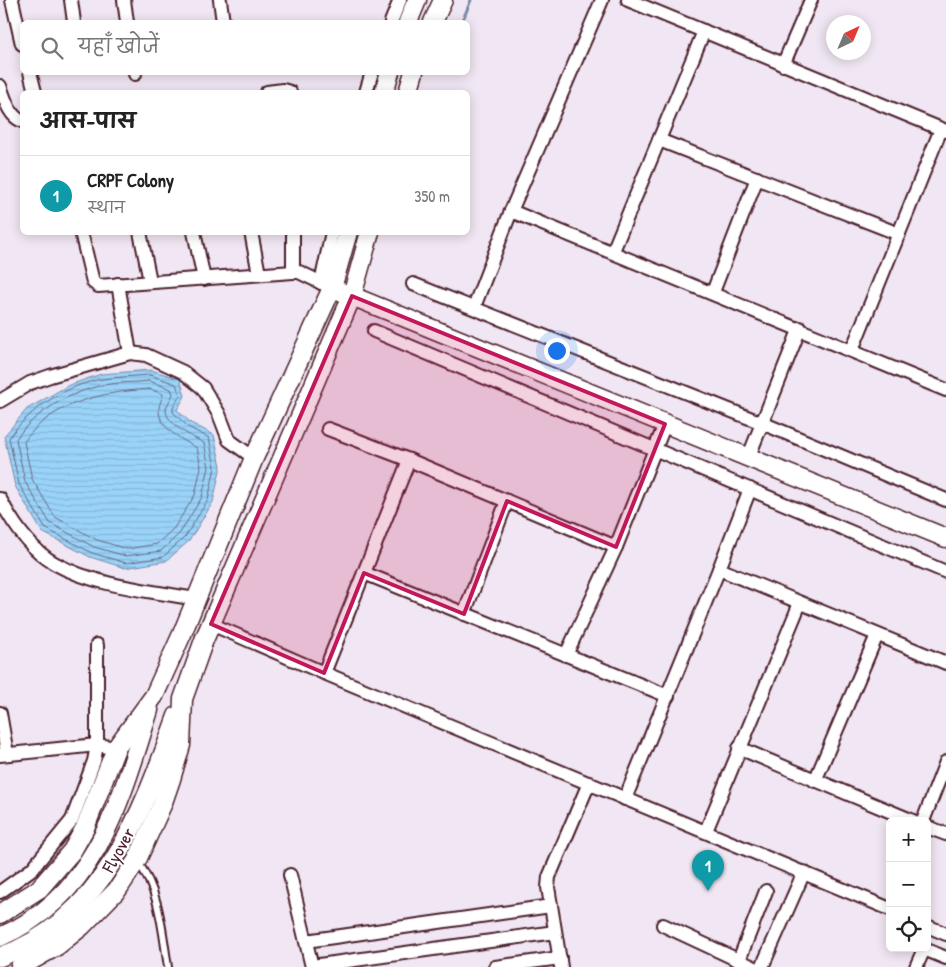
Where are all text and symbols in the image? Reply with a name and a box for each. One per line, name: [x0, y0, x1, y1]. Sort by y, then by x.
north arrow: [826, 15, 871, 60]
search box: [20, 20, 470, 75]
text: यहाँ खोजें: [78, 33, 159, 59]
icon: search: [38, 34, 66, 62]
text: आस-पास: [40, 106, 136, 135]
text: CRPF Colony: [87, 167, 174, 193]
text: 1: [53, 185, 59, 207]
text: 350 m: [414, 185, 450, 207]
text: स्थान: [87, 196, 125, 218]
your location: [544, 338, 570, 364]
map controls: [886, 817, 931, 952]
button: +: [886, 817, 931, 862]
street label: Flyover: [95, 823, 141, 878]
pin: 1: [692, 850, 724, 891]
button: −: [886, 862, 931, 907]
button: locate: [886, 907, 931, 952]

